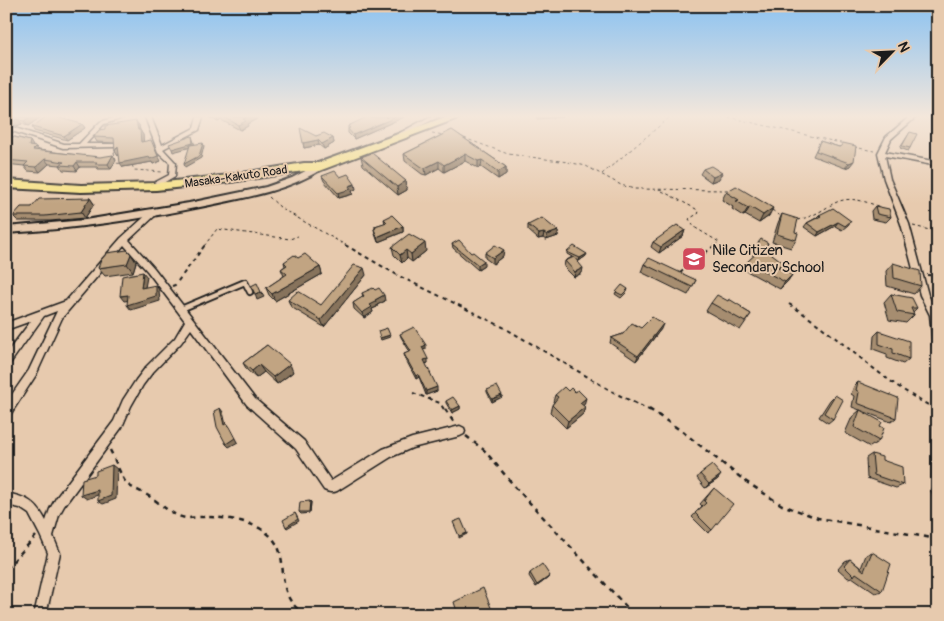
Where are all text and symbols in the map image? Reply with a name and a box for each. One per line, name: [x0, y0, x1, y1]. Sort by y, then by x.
north arrow: [866, 28, 916, 78]
text: N: [894, 39, 913, 55]
street label: Masaka-Kakuto Road: [184, 162, 288, 192]
place label: Nile Citizen Secondary School: [712, 241, 825, 277]
school or university icon: Nile Citizen Secondary School: [681, 246, 707, 272]

